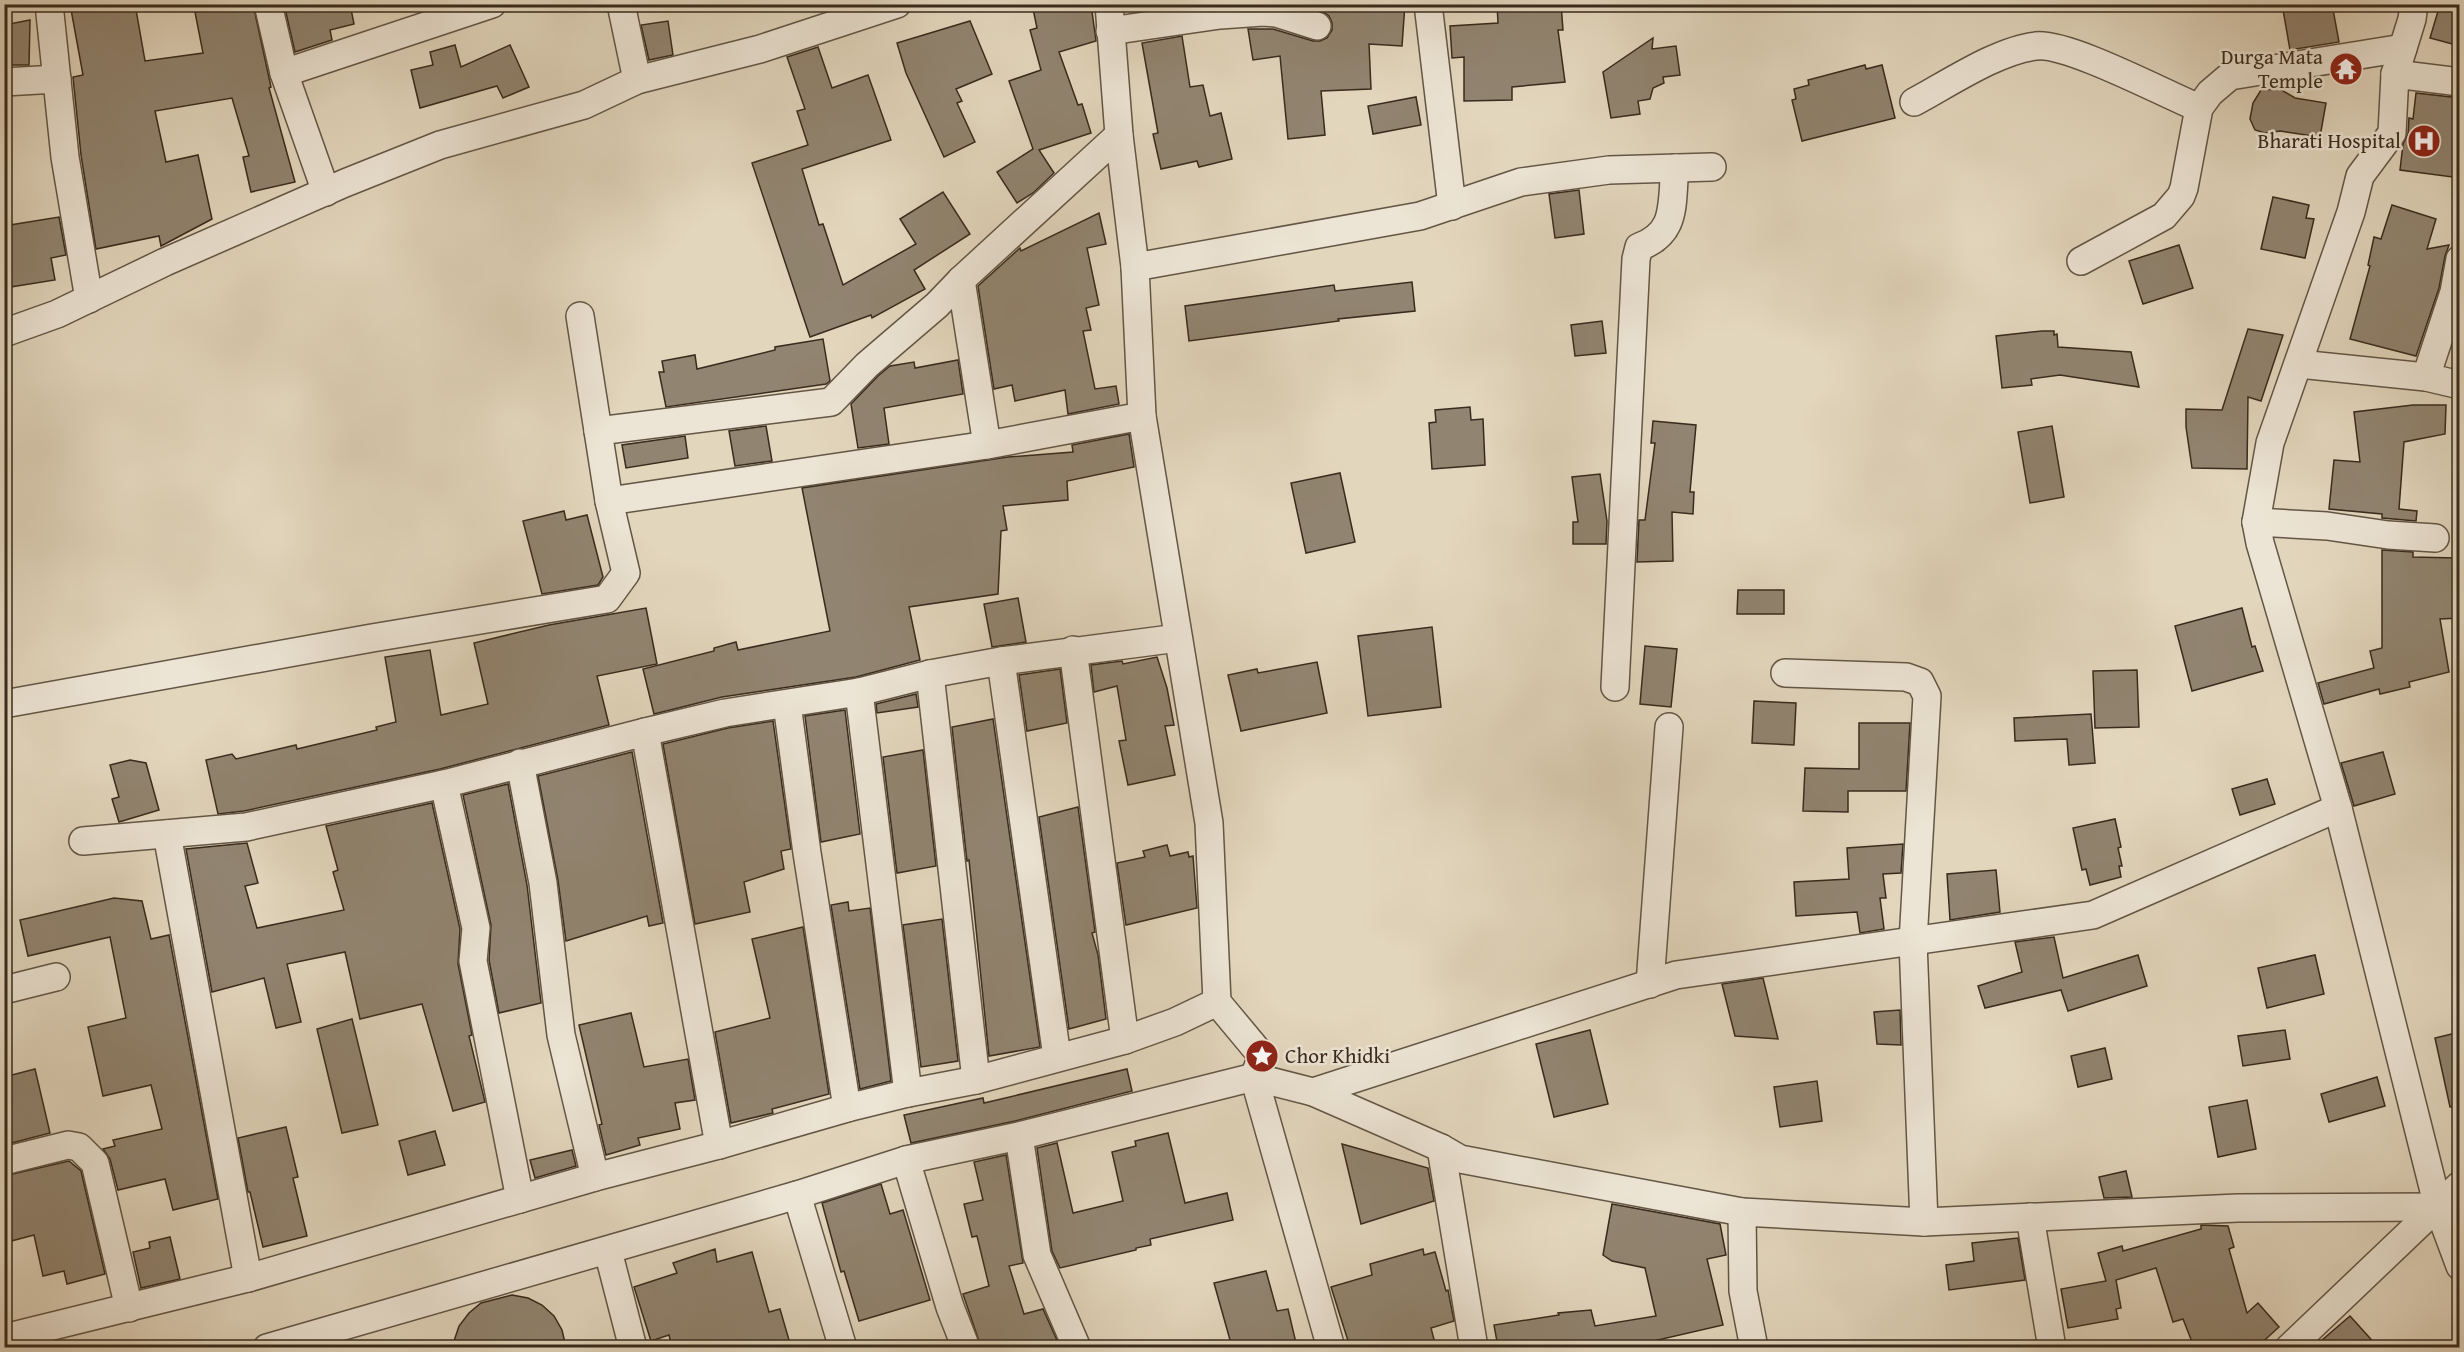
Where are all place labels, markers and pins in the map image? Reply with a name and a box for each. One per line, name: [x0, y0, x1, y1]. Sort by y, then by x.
place label: Durga Mata Temple: [2221, 41, 2323, 96]
temple icon: Durga Mata Temple: [2328, 51, 2364, 87]
hospital icon: Bharati Hospital: [2406, 123, 2442, 159]
place label: Bharati Hospital: [2258, 125, 2401, 156]
place icon: Chor Khidki: [1244, 1038, 1280, 1074]
place label: Chor Khidki: [1285, 1040, 1390, 1071]

